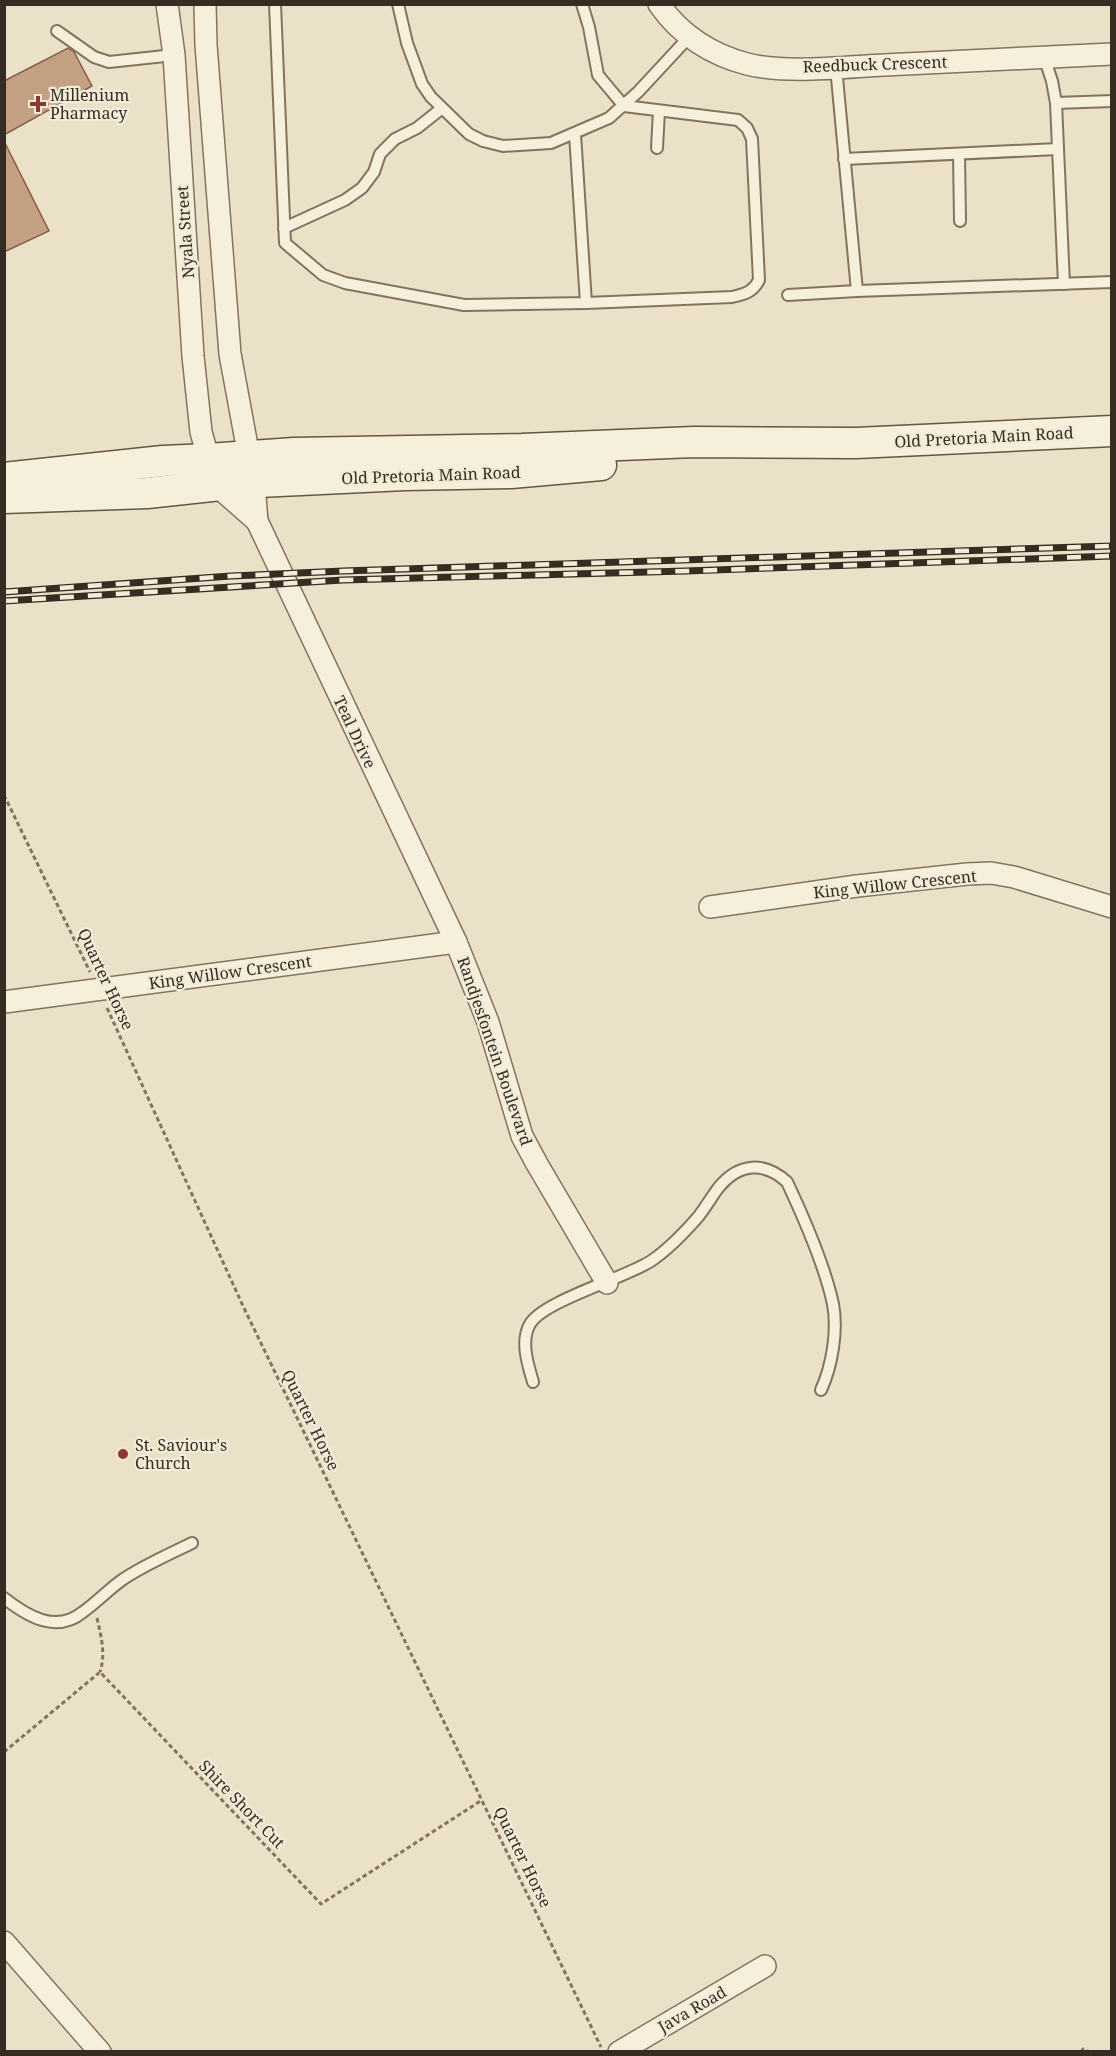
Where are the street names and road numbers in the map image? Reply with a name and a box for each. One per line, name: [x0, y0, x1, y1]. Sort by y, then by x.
street label: Reedbuck Crescent: [802, 50, 948, 78]
street label: Nyala Street: [171, 184, 199, 279]
street label: Old Pretoria Main Road: [894, 421, 1074, 453]
street label: Old Pretoria Main Road: [341, 461, 521, 489]
street label: Teal Drive: [329, 692, 381, 772]
street label: King Willow Crescent: [812, 864, 978, 904]
street label: Quarter Horse: [73, 925, 139, 1033]
street label: King Willow Crescent: [147, 950, 313, 994]
street label: Randjesfontein Boulevard: [452, 954, 538, 1149]
street label: Quarter Horse: [277, 1366, 345, 1474]
street label: Shire Short Cut: [194, 1755, 290, 1853]
street label: Quarter Horse: [489, 1803, 557, 1911]
street label: Java Road: [653, 1980, 730, 2038]

